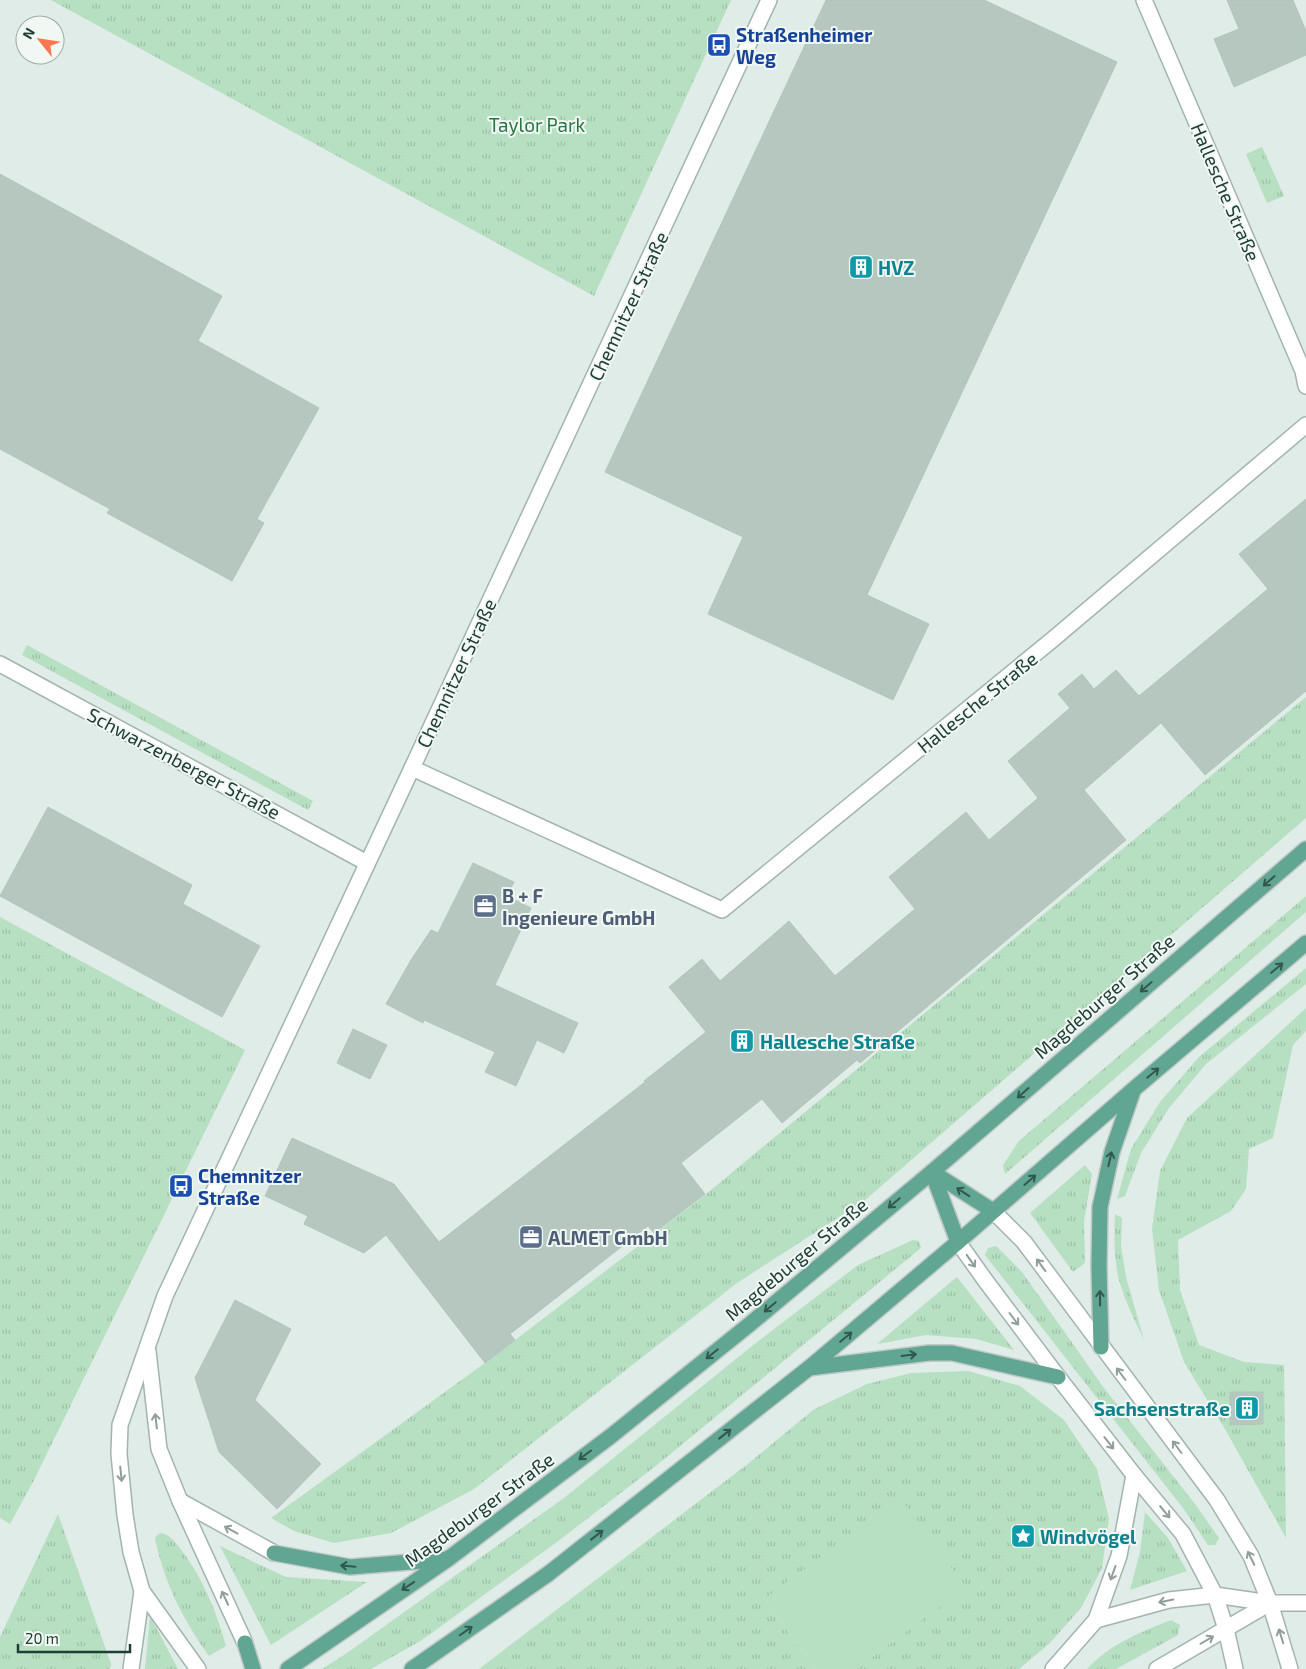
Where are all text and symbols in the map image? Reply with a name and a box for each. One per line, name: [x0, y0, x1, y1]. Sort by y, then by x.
north arrow: [15, 15, 65, 65]
place label: Straßenheimer Weg: [736, 23, 872, 68]
text: N: [18, 25, 38, 42]
bus stop icon: Straßenheimer Weg: [706, 32, 732, 58]
park label: Taylor Park: [489, 113, 586, 136]
street label: Hallesche Straße: [1187, 119, 1265, 265]
street label: Chemnitzer Straße: [583, 228, 673, 384]
building icon: HVZ: [848, 254, 874, 280]
place label: HVZ: [878, 256, 914, 279]
street label: Chemnitzer Straße: [411, 595, 501, 751]
street label: Hallesche Straße: [912, 647, 1042, 757]
street label: Schwarzenberger Straße: [84, 702, 284, 824]
one-way arrow: [1263, 875, 1276, 886]
place label: B + F Ingenieure GmbH: [502, 884, 656, 929]
office icon: B + F Ingenieure GmbH: [472, 893, 498, 919]
street label: Magdeburger Straße: [1029, 929, 1179, 1063]
one-way arrow: [1270, 962, 1283, 973]
one-way arrow: [1140, 981, 1153, 992]
building icon: Hallesche Straße: [729, 1028, 755, 1054]
place label: Hallesche Straße: [760, 1030, 915, 1053]
one-way arrow: [1146, 1067, 1159, 1078]
one-way arrow: [1017, 1087, 1030, 1098]
one-way arrow: [1106, 1152, 1115, 1168]
place label: Chemnitzer Straße: [198, 1164, 301, 1209]
bus stop icon: Chemnitzer Straße: [168, 1173, 194, 1199]
one-way arrow: [1024, 1174, 1037, 1185]
one-way arrow: [956, 1186, 970, 1196]
street label: Magdeburger Straße: [720, 1193, 872, 1325]
one-way arrow: [888, 1198, 901, 1209]
office icon: ALMET GmbH: [518, 1224, 544, 1250]
place label: ALMET GmbH: [548, 1226, 668, 1249]
one-way arrow: [966, 1254, 976, 1268]
one-way arrow: [1036, 1258, 1046, 1272]
one-way arrow: [1095, 1290, 1105, 1306]
one-way arrow: [763, 1302, 776, 1313]
one-way arrow: [1009, 1312, 1020, 1325]
one-way arrow: [839, 1331, 852, 1342]
one-way arrow: [706, 1349, 719, 1360]
one-way arrow: [901, 1350, 917, 1360]
one-way arrow: [1116, 1368, 1127, 1381]
building icon: Sachsenstraße: [1234, 1395, 1260, 1421]
place label: Sachsenstraße: [1094, 1397, 1230, 1420]
one-way arrow: [151, 1414, 161, 1430]
one-way arrow: [718, 1429, 731, 1440]
one-way arrow: [1104, 1436, 1115, 1449]
one-way arrow: [1172, 1440, 1182, 1454]
street label: Magdeburger Straße: [400, 1447, 558, 1571]
one-way arrow: [579, 1450, 592, 1461]
one-way arrow: [116, 1465, 126, 1481]
one-way arrow: [1159, 1505, 1170, 1518]
place icon: Windvögel: [1010, 1523, 1036, 1549]
one-way arrow: [225, 1524, 239, 1534]
place label: Windvögel: [1040, 1525, 1137, 1548]
one-way arrow: [590, 1529, 603, 1540]
one-way arrow: [1246, 1551, 1256, 1566]
one-way arrow: [340, 1561, 356, 1571]
one-way arrow: [1108, 1565, 1117, 1581]
one-way arrow: [401, 1581, 415, 1591]
one-way arrow: [220, 1591, 229, 1606]
one-way arrow: [1159, 1597, 1175, 1606]
scale bar: [18, 1622, 130, 1654]
one-way arrow: [459, 1626, 473, 1636]
one-way arrow: [1275, 1628, 1285, 1644]
text: 20 m: [25, 1629, 59, 1647]
one-way arrow: [1199, 1635, 1213, 1645]

